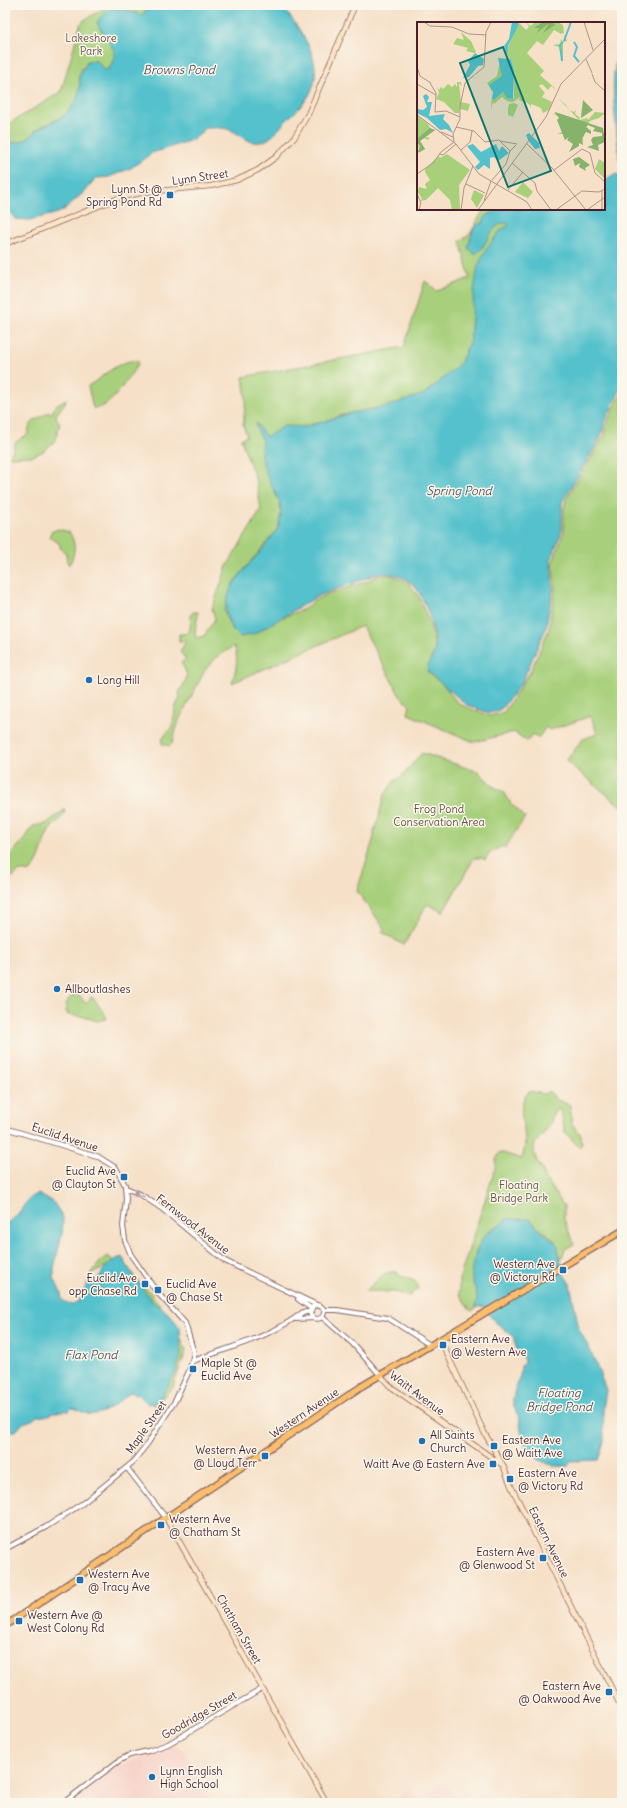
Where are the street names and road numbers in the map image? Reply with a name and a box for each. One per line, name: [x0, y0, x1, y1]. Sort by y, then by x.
street label: Lynn Street: [171, 166, 229, 188]
street label: Euclid Avenue: [30, 1120, 100, 1154]
street label: Fernwood Avenue: [154, 1191, 233, 1257]
street label: Waitt Avenue: [387, 1368, 447, 1418]
street label: Western Avenue: [267, 1385, 341, 1441]
street label: Maple Street: [123, 1397, 170, 1456]
street label: Eastern Avenue: [526, 1504, 572, 1580]
street label: Chatham Street: [213, 1592, 265, 1666]
street label: Goodridge Street: [159, 1688, 239, 1742]

